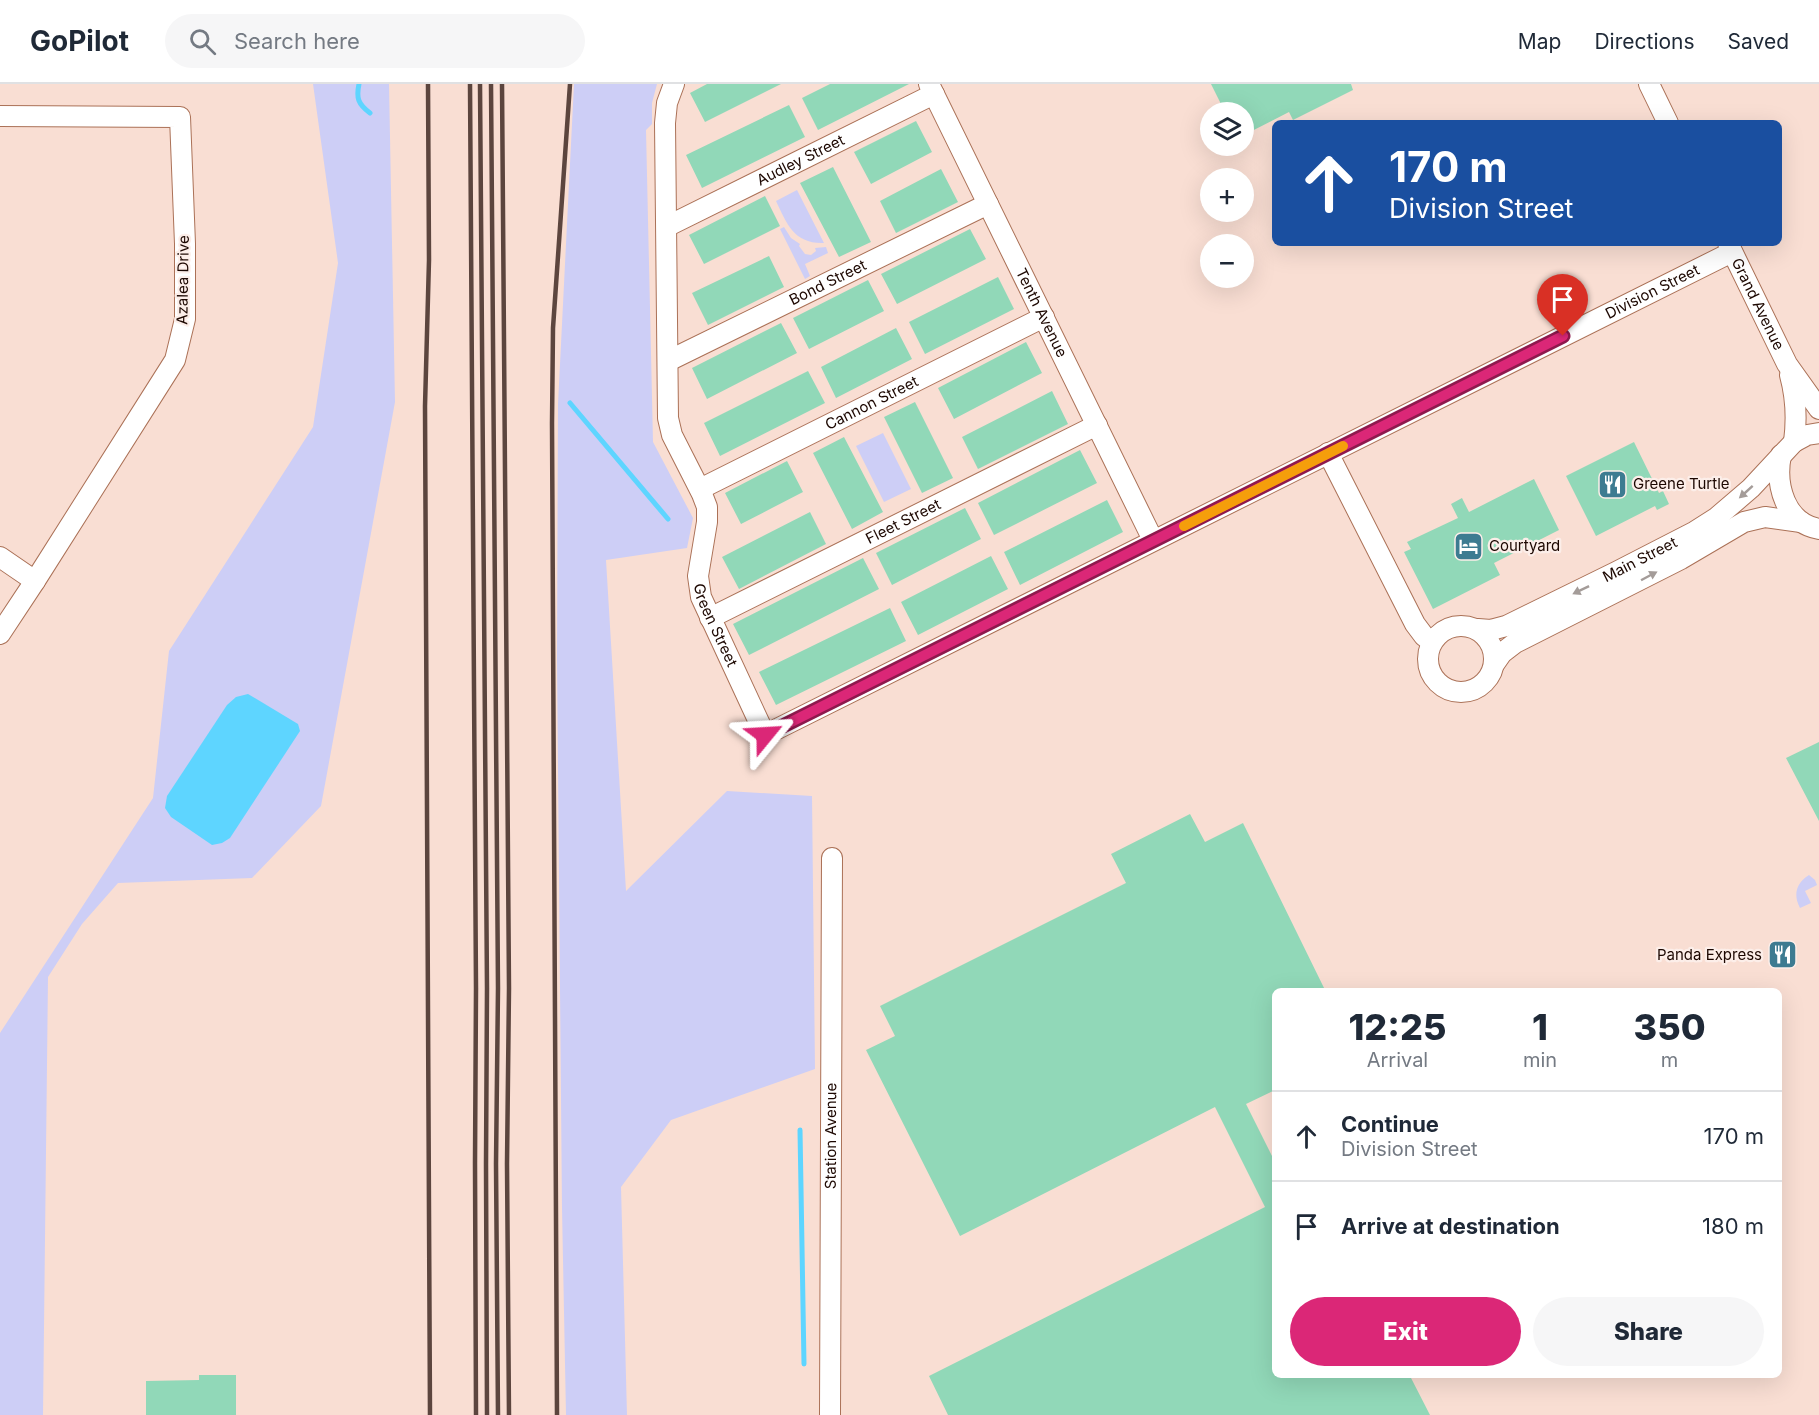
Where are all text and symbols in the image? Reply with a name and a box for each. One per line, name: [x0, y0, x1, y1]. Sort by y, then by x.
search box: [165, 14, 585, 68]
text: GoPilot: [30, 24, 129, 58]
icon: search: [186, 25, 219, 58]
text: Search here: [234, 28, 360, 54]
text: Map: [1518, 29, 1561, 54]
text: Directions: [1594, 29, 1695, 54]
text: Saved: [1728, 29, 1789, 54]
map controls: [1200, 102, 1254, 288]
button: layers: [1200, 102, 1254, 156]
street label: Audley Street: [753, 130, 847, 190]
text: 170 m: [1389, 141, 1507, 192]
icon: ahead: [1290, 144, 1368, 222]
button: +: [1200, 168, 1254, 222]
text: Division Street: [1389, 192, 1573, 225]
button: −: [1200, 234, 1254, 288]
street label: Azalea Drive: [172, 235, 193, 325]
street label: Bond Street: [786, 255, 869, 309]
street label: Grand Avenue: [1728, 255, 1789, 353]
street label: Division Street: [1602, 260, 1702, 323]
street label: Tenth Avenue: [1012, 265, 1072, 360]
pin: [1537, 274, 1588, 336]
icon: arrive: [1546, 283, 1579, 316]
street label: Cannon Street: [822, 371, 921, 434]
restaurant icon: Greene Turtle: [1596, 468, 1628, 500]
place label: Greene Turtle: [1633, 474, 1730, 493]
one-way arrow: [1739, 485, 1754, 499]
street label: Fleet Street: [862, 494, 944, 548]
hotel icon: Courtyard: [1452, 530, 1484, 562]
street label: Main Street: [1599, 532, 1680, 586]
place label: Courtyard: [1489, 536, 1560, 555]
one-way arrow: [1640, 571, 1658, 581]
street label: Green Street: [690, 582, 742, 670]
one-way arrow: [1572, 585, 1589, 594]
position arrow: [733, 703, 797, 767]
restaurant icon: Panda Express: [1767, 939, 1799, 971]
place label: Panda Express: [1657, 945, 1762, 964]
text: 12:25: [1348, 1005, 1446, 1049]
text: 1: [1532, 1005, 1548, 1049]
text: 350: [1634, 1005, 1706, 1049]
text: Arrival: [1367, 1048, 1428, 1072]
text: min: [1523, 1048, 1557, 1072]
text: m: [1661, 1048, 1678, 1072]
street label: Station Avenue: [821, 1083, 840, 1189]
text: Continue: [1341, 1111, 1439, 1137]
icon: ahead: [1290, 1120, 1323, 1153]
text: 170 m: [1704, 1123, 1764, 1149]
text: Division Street: [1341, 1137, 1478, 1161]
icon: arrive: [1290, 1210, 1323, 1243]
text: Arrive at destination: [1341, 1213, 1560, 1239]
text: 180 m: [1702, 1213, 1764, 1239]
button: Exit: [1290, 1297, 1521, 1366]
button: Share: [1533, 1297, 1764, 1366]

